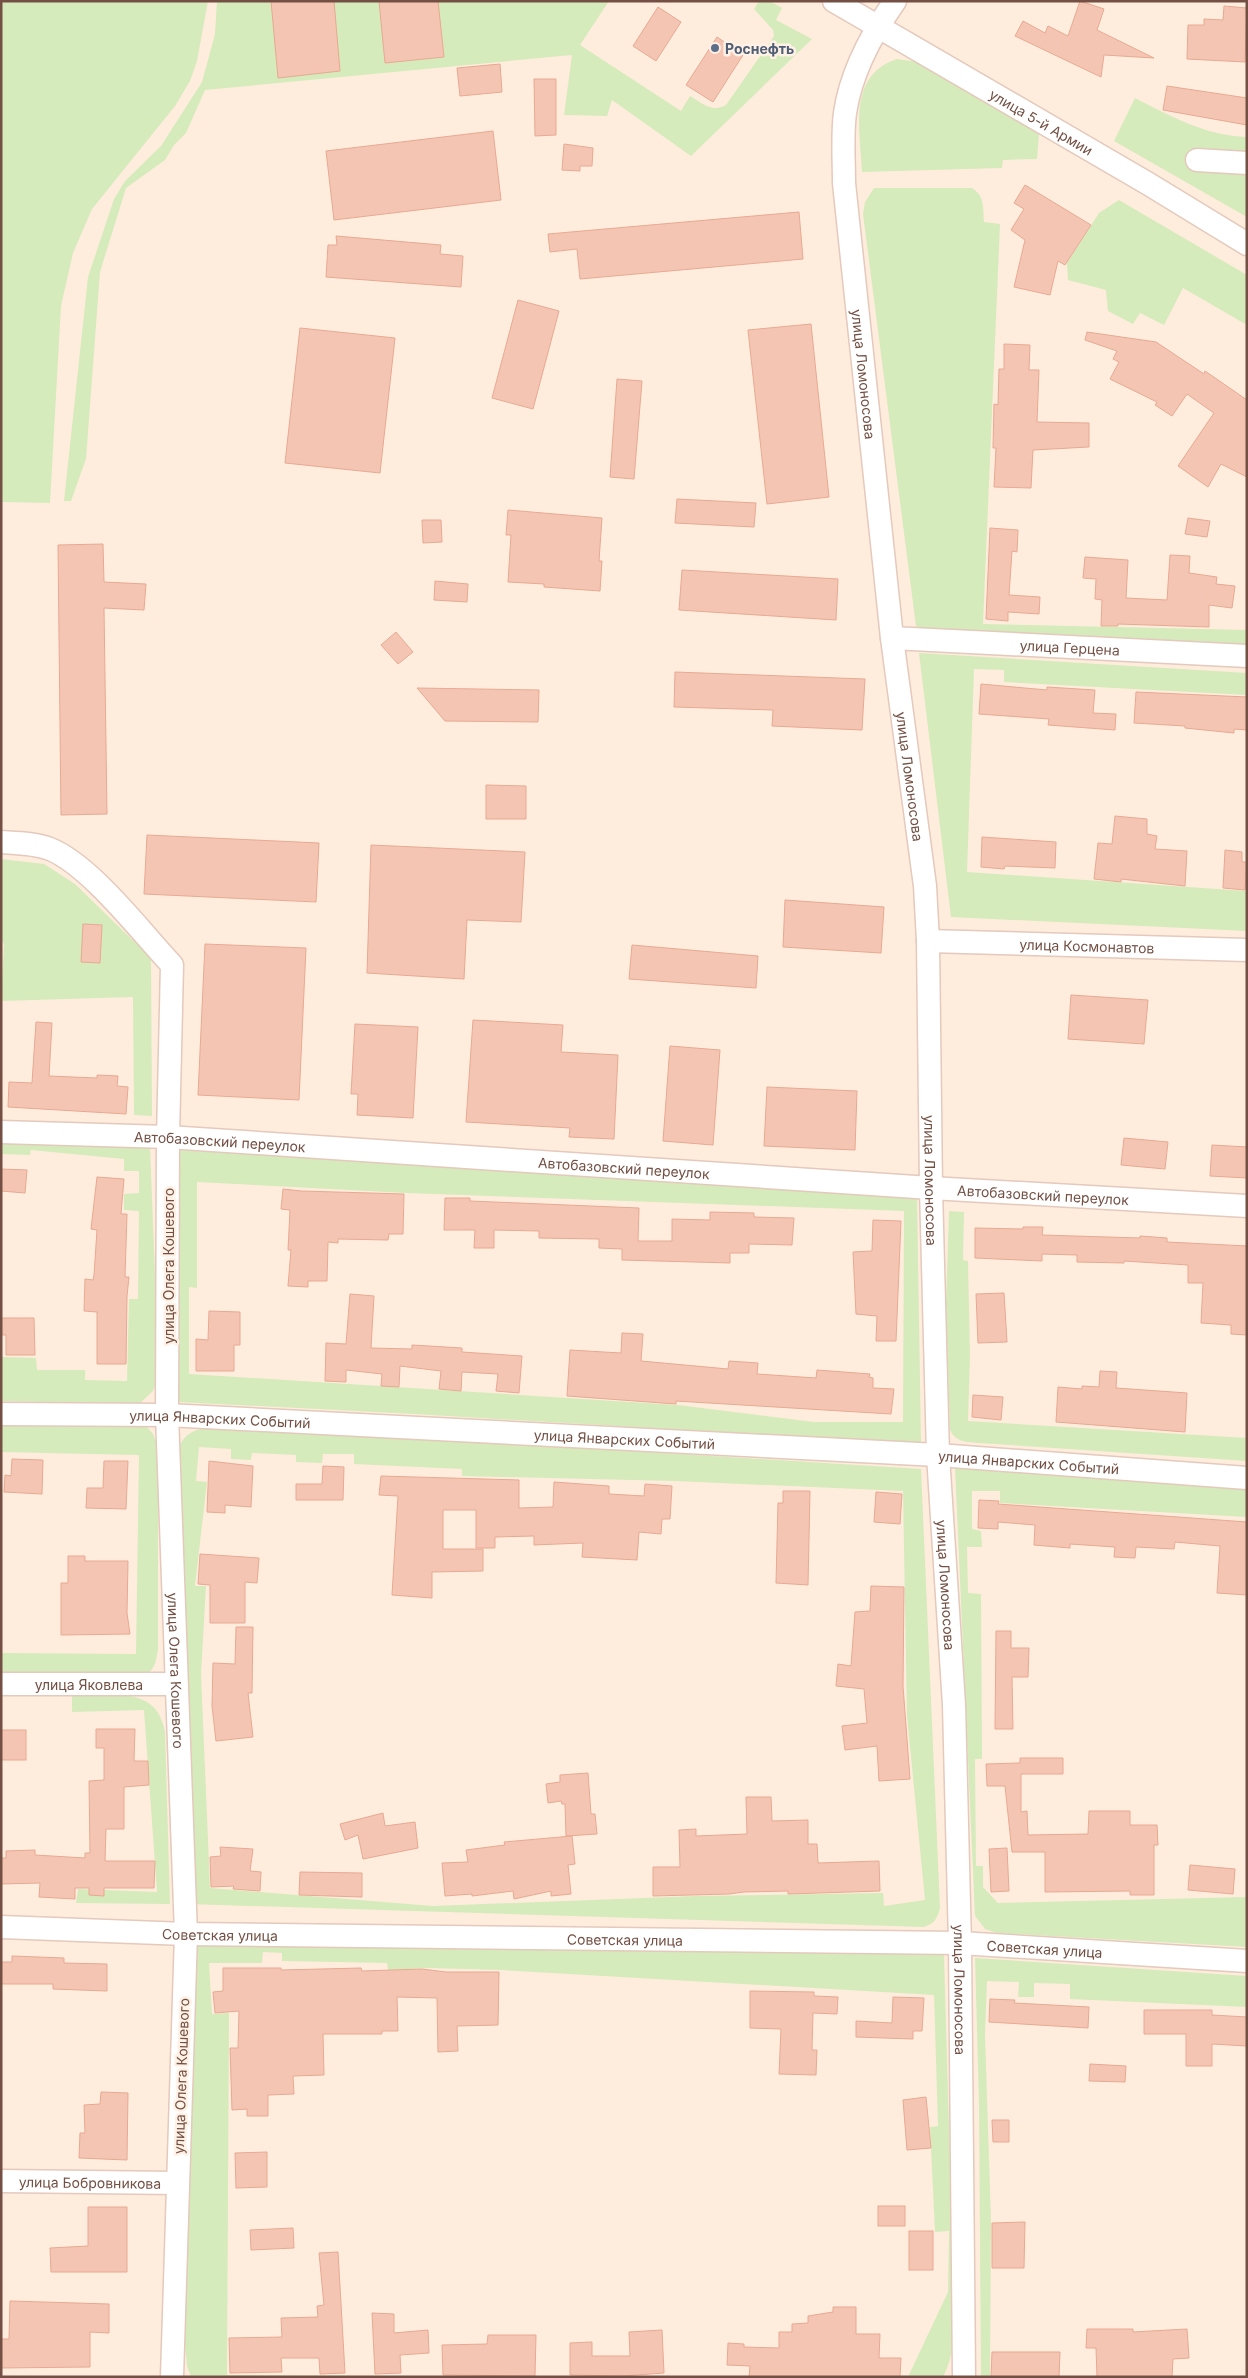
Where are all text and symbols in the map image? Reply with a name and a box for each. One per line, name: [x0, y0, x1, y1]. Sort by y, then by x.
place label: Роснефть: [725, 40, 794, 57]
marker: Роснефть: [709, 42, 721, 54]
street label: улица 5-й Армии: [987, 85, 1096, 158]
street label: улица Ломоносова: [849, 308, 879, 440]
street label: улица Герцена: [1019, 636, 1120, 658]
street label: улица Ломоносова: [893, 710, 927, 842]
street label: улица Космонавтов: [1019, 935, 1155, 956]
street label: улица Ломоносова: [922, 1115, 941, 1246]
street label: Автобазовский переулок: [134, 1127, 307, 1155]
street label: Автобазовский переулок: [538, 1153, 711, 1182]
street label: Автобазовский переулок: [957, 1181, 1130, 1208]
street label: улица Олега Кошевого: [160, 1188, 177, 1344]
street label: улица Январских Событий: [129, 1406, 311, 1431]
street label: улица Январских Событий: [533, 1426, 715, 1452]
street label: улица Январских Событий: [938, 1447, 1120, 1477]
street label: улица Ломоносова: [934, 1519, 959, 1651]
street label: улица Олега Кошевого: [165, 1592, 188, 1749]
street label: улица Яковлева: [35, 1676, 143, 1693]
street label: улица Ломоносова: [951, 1924, 970, 2055]
street label: Советская улица: [162, 1925, 278, 1944]
street label: Советская улица: [567, 1930, 683, 1948]
street label: Советская улица: [986, 1936, 1103, 1960]
street label: улица Олега Кошевого: [170, 1998, 192, 2154]
street label: улица Бобровникова: [19, 2173, 161, 2191]

